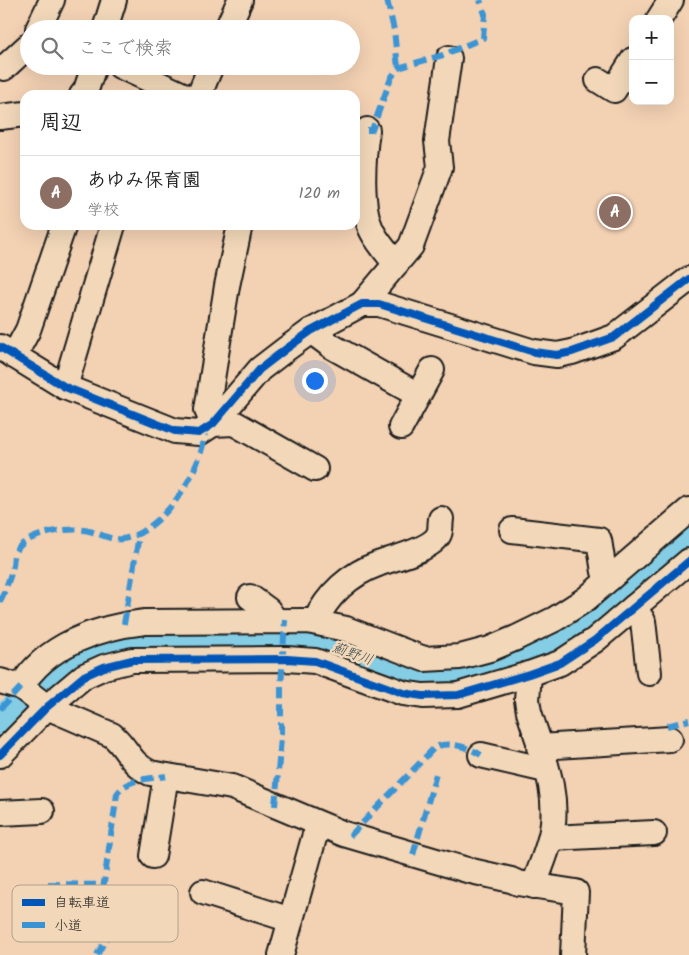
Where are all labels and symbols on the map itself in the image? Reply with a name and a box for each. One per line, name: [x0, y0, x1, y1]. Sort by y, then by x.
pin: A: [599, 193, 631, 231]
your location: [302, 368, 328, 394]
water label: 薊野川: [329, 636, 376, 671]
legend: [12, 885, 178, 942]
text: 自転車道: [54, 892, 110, 914]
text: 小道: [54, 915, 82, 937]

